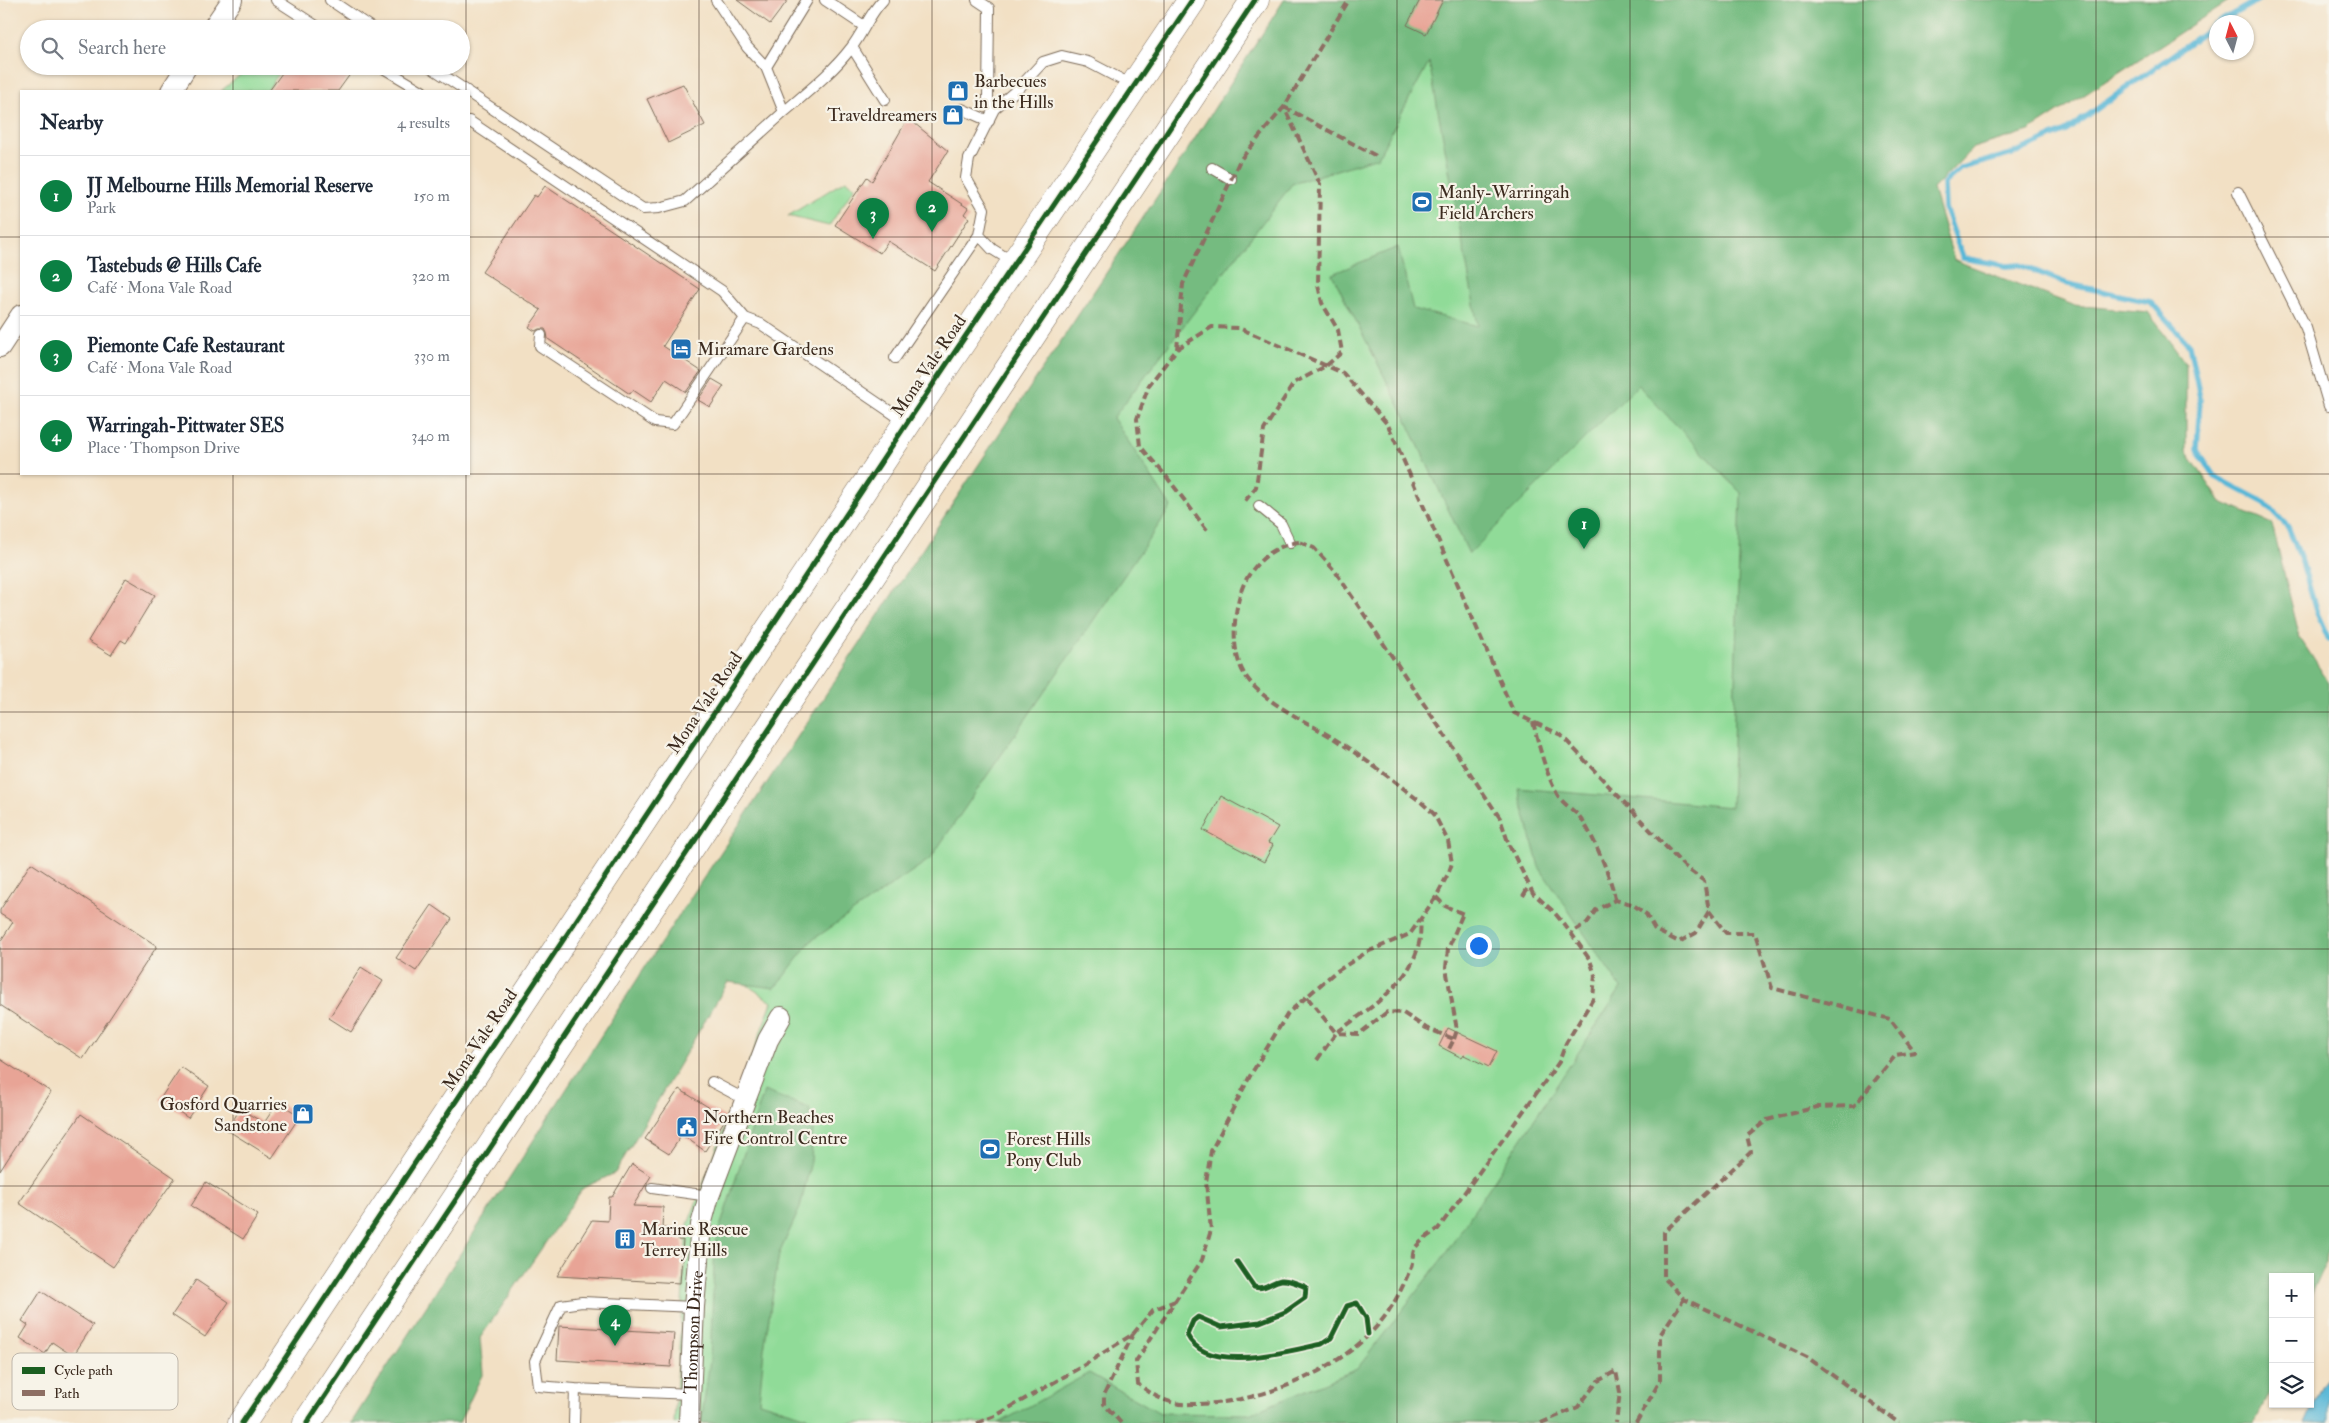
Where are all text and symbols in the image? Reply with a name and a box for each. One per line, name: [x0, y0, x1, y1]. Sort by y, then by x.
north arrow: [2209, 15, 2254, 60]
search box: [20, 20, 470, 75]
icon: search: [38, 34, 66, 62]
text: Search here: [78, 36, 166, 60]
place label: Barbecues in the Hills: [974, 70, 1053, 114]
shop icon: Barbecues in the Hills: [946, 79, 970, 103]
shop icon: Traveldreamers: [941, 103, 965, 127]
place label: Traveldreamers: [827, 104, 937, 127]
text: Nearby: [40, 109, 103, 136]
text: 4 results: [397, 113, 450, 133]
text: JJ Melbourne Hills Memorial Reserve: [87, 174, 373, 198]
place label: Manly-Warringah Field Archers: [1438, 181, 1570, 225]
text: 1: [53, 186, 59, 206]
text: 150 m: [413, 186, 450, 206]
sports icon: Manly-Warringah Field Archers: [1410, 190, 1434, 214]
pin: 2: [916, 191, 948, 232]
text: Park: [87, 198, 116, 218]
pin: 3: [857, 198, 889, 239]
text: Tastebuds @ Hills Cafe: [87, 254, 261, 278]
text: 2: [52, 266, 60, 286]
text: 320 m: [412, 266, 450, 286]
text: Café · Mona Vale Road: [87, 278, 232, 298]
street label: Mona Vale Road: [886, 310, 972, 421]
text: Piemonte Cafe Restaurant: [87, 334, 285, 358]
hotel icon: Miramare Gardens: [669, 337, 693, 361]
place label: Miramare Gardens: [697, 338, 834, 361]
text: 3: [53, 346, 59, 366]
text: 330 m: [414, 346, 450, 366]
text: Café · Mona Vale Road: [87, 358, 232, 378]
text: Warringah-Pittwater SES: [87, 414, 284, 438]
text: 4: [52, 426, 60, 446]
text: 340 m: [411, 426, 450, 446]
text: Place · Thompson Drive: [87, 438, 240, 458]
pin: 1: [1568, 508, 1600, 549]
street label: Mona Vale Road: [662, 647, 748, 758]
your location: [1466, 933, 1492, 959]
street label: Mona Vale Road: [437, 984, 523, 1095]
place label: Gosford Quarries Sandstone: [160, 1093, 287, 1137]
shop icon: Gosford Quarries Sandstone: [291, 1102, 315, 1126]
place label: Northern Beaches Fire Control Centre: [703, 1106, 848, 1150]
public building icon: Northern Beaches Fire Control Centre: [675, 1115, 699, 1139]
place label: Forest Hills Pony Club: [1006, 1128, 1090, 1172]
sports icon: Forest Hills Pony Club: [978, 1137, 1002, 1161]
place label: Marine Rescue Terrey Hills: [641, 1218, 749, 1262]
building icon: Marine Rescue Terrey Hills: [613, 1227, 637, 1251]
street label: Thompson Drive: [679, 1269, 709, 1394]
map controls: [2269, 1273, 2314, 1408]
button: +: [2269, 1273, 2314, 1318]
pin: 4: [599, 1305, 631, 1346]
button: −: [2269, 1318, 2314, 1363]
legend: [12, 1353, 178, 1410]
text: Cycle path: [54, 1362, 114, 1380]
button: layers: [2269, 1363, 2314, 1408]
text: Path: [54, 1385, 80, 1402]

